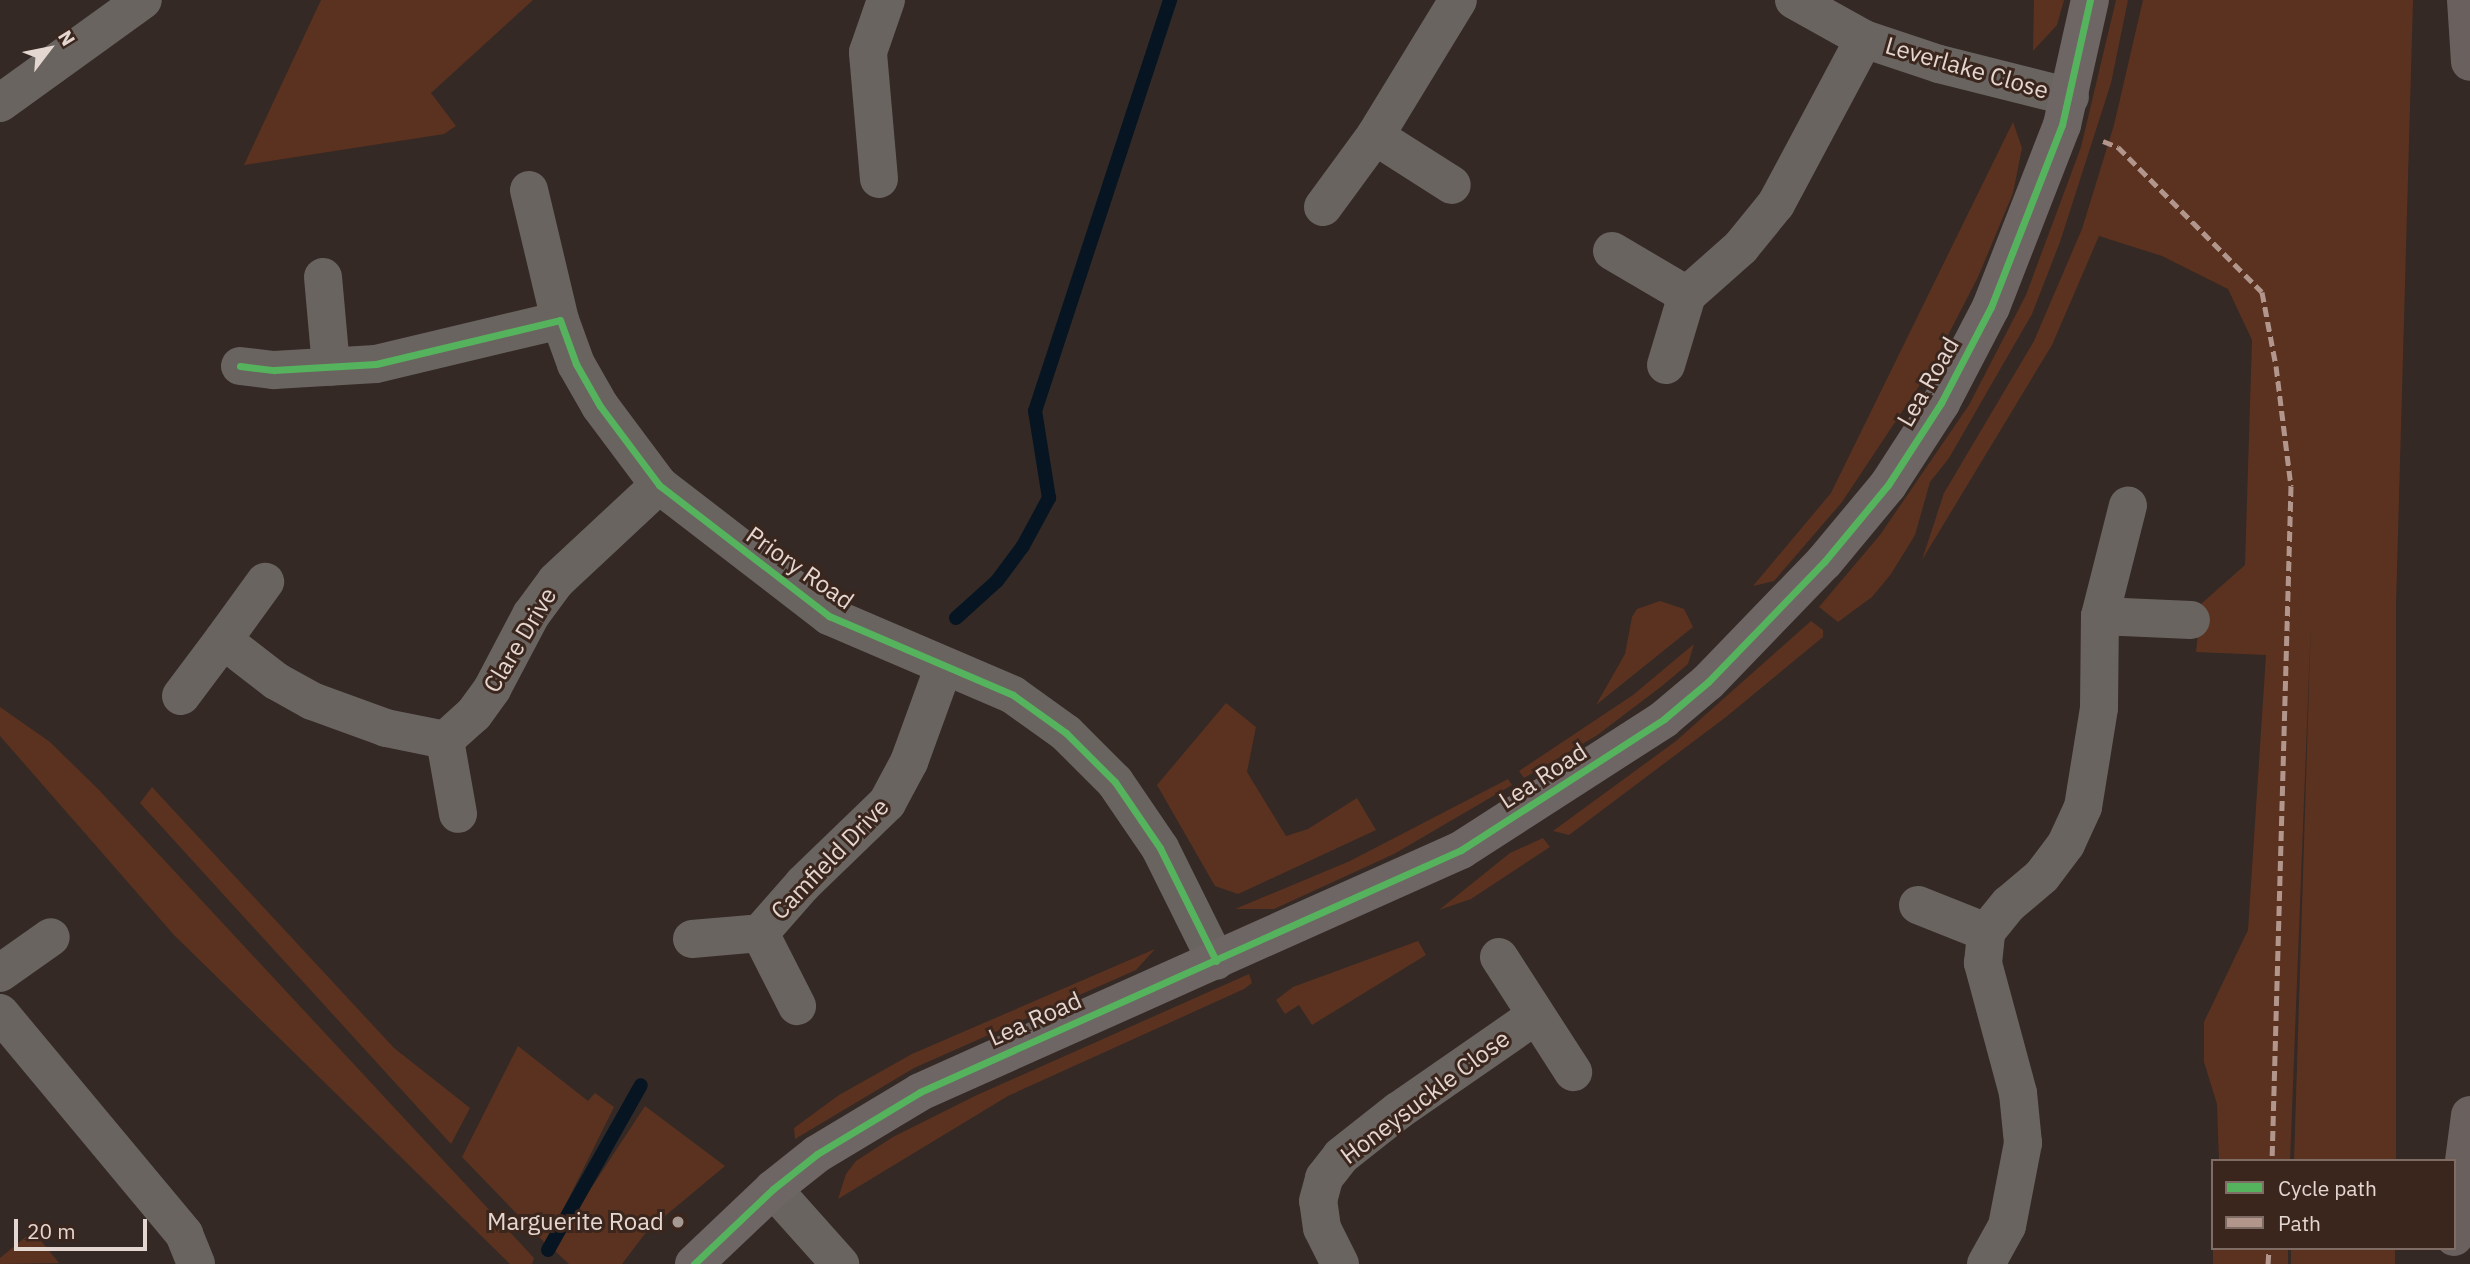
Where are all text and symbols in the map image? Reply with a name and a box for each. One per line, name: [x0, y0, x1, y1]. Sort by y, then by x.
north arrow: [14, 14, 84, 84]
text: N: [53, 26, 81, 50]
street label: Leverlake Close: [1882, 31, 2052, 105]
street label: Lea Road: [1891, 332, 1965, 432]
street label: Priory Road: [741, 521, 859, 615]
street label: Clare Drive: [477, 582, 563, 698]
street label: Lea Road: [1494, 737, 1592, 815]
street label: Camfield Drive: [765, 792, 895, 926]
street label: Lea Road: [984, 986, 1086, 1052]
street label: Honeysuckle Close: [1335, 1024, 1515, 1170]
legend: [2211, 1159, 2456, 1250]
text: Cycle path: [2278, 1174, 2377, 1202]
scale bar: [18, 1204, 150, 1248]
place label: Marguerite Road: [487, 1208, 664, 1236]
text: Path: [2278, 1209, 2321, 1237]
marker: Marguerite Road: [670, 1214, 686, 1230]
text: 20 m: [27, 1217, 76, 1245]

